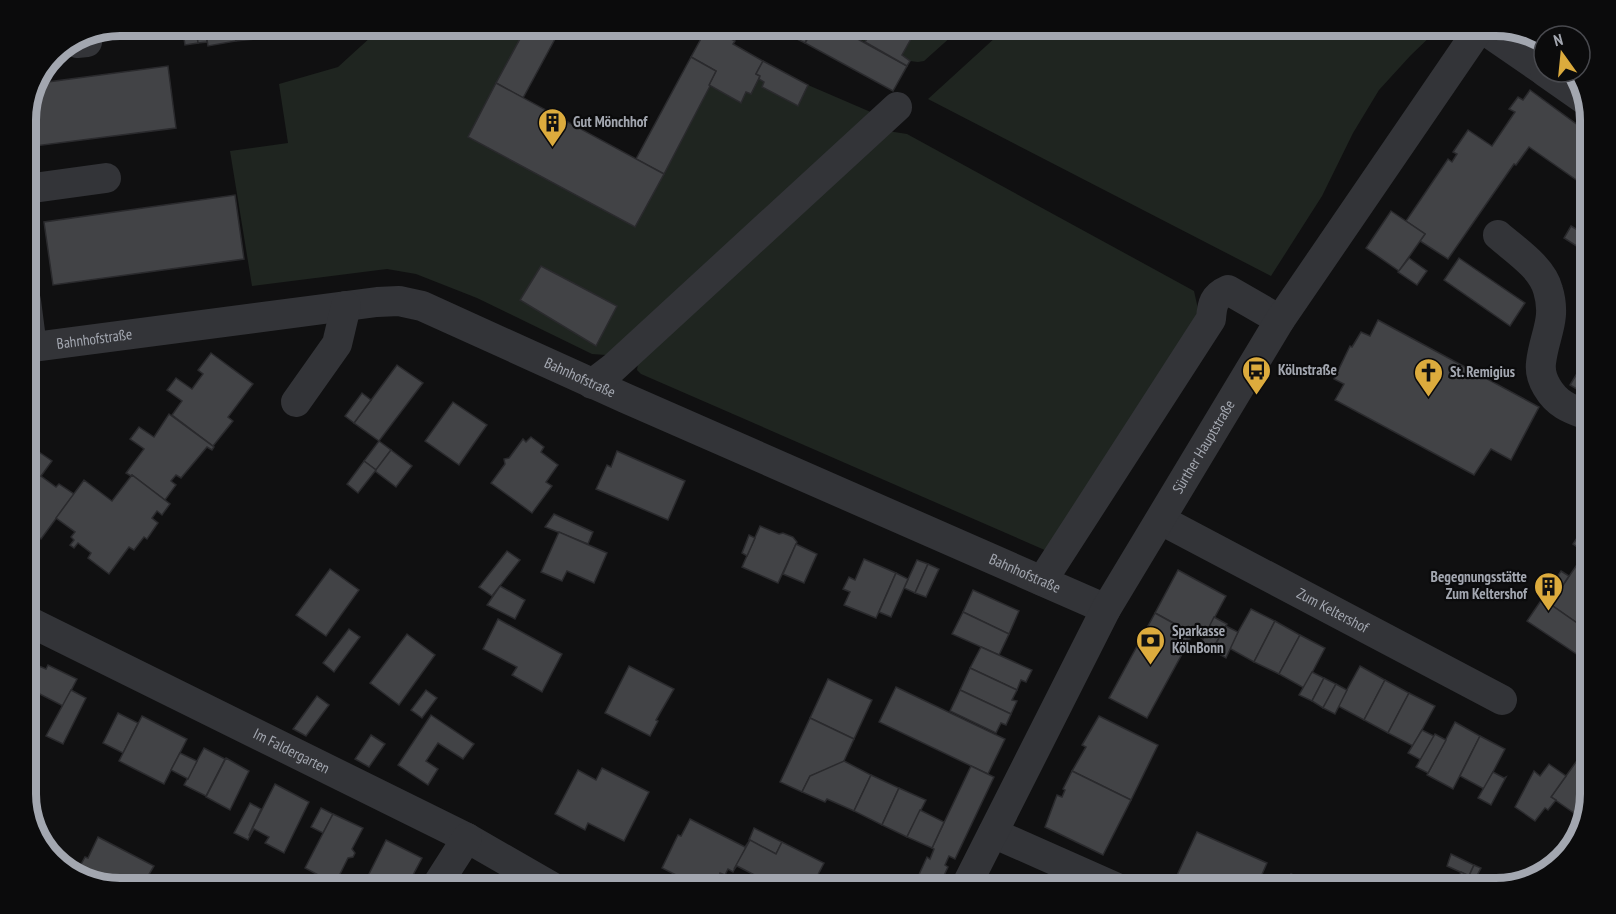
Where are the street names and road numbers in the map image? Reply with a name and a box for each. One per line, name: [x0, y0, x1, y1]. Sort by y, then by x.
street label: Bahnhofstraße: [55, 324, 133, 353]
street label: Bahnhofstraße: [542, 353, 619, 401]
street label: Sürther Hauptstraße: [1168, 396, 1239, 497]
street label: Bahnhofstraße: [986, 549, 1064, 597]
street label: Zum Keltershof: [1294, 583, 1373, 637]
street label: Im Faldergarten: [250, 724, 333, 778]

